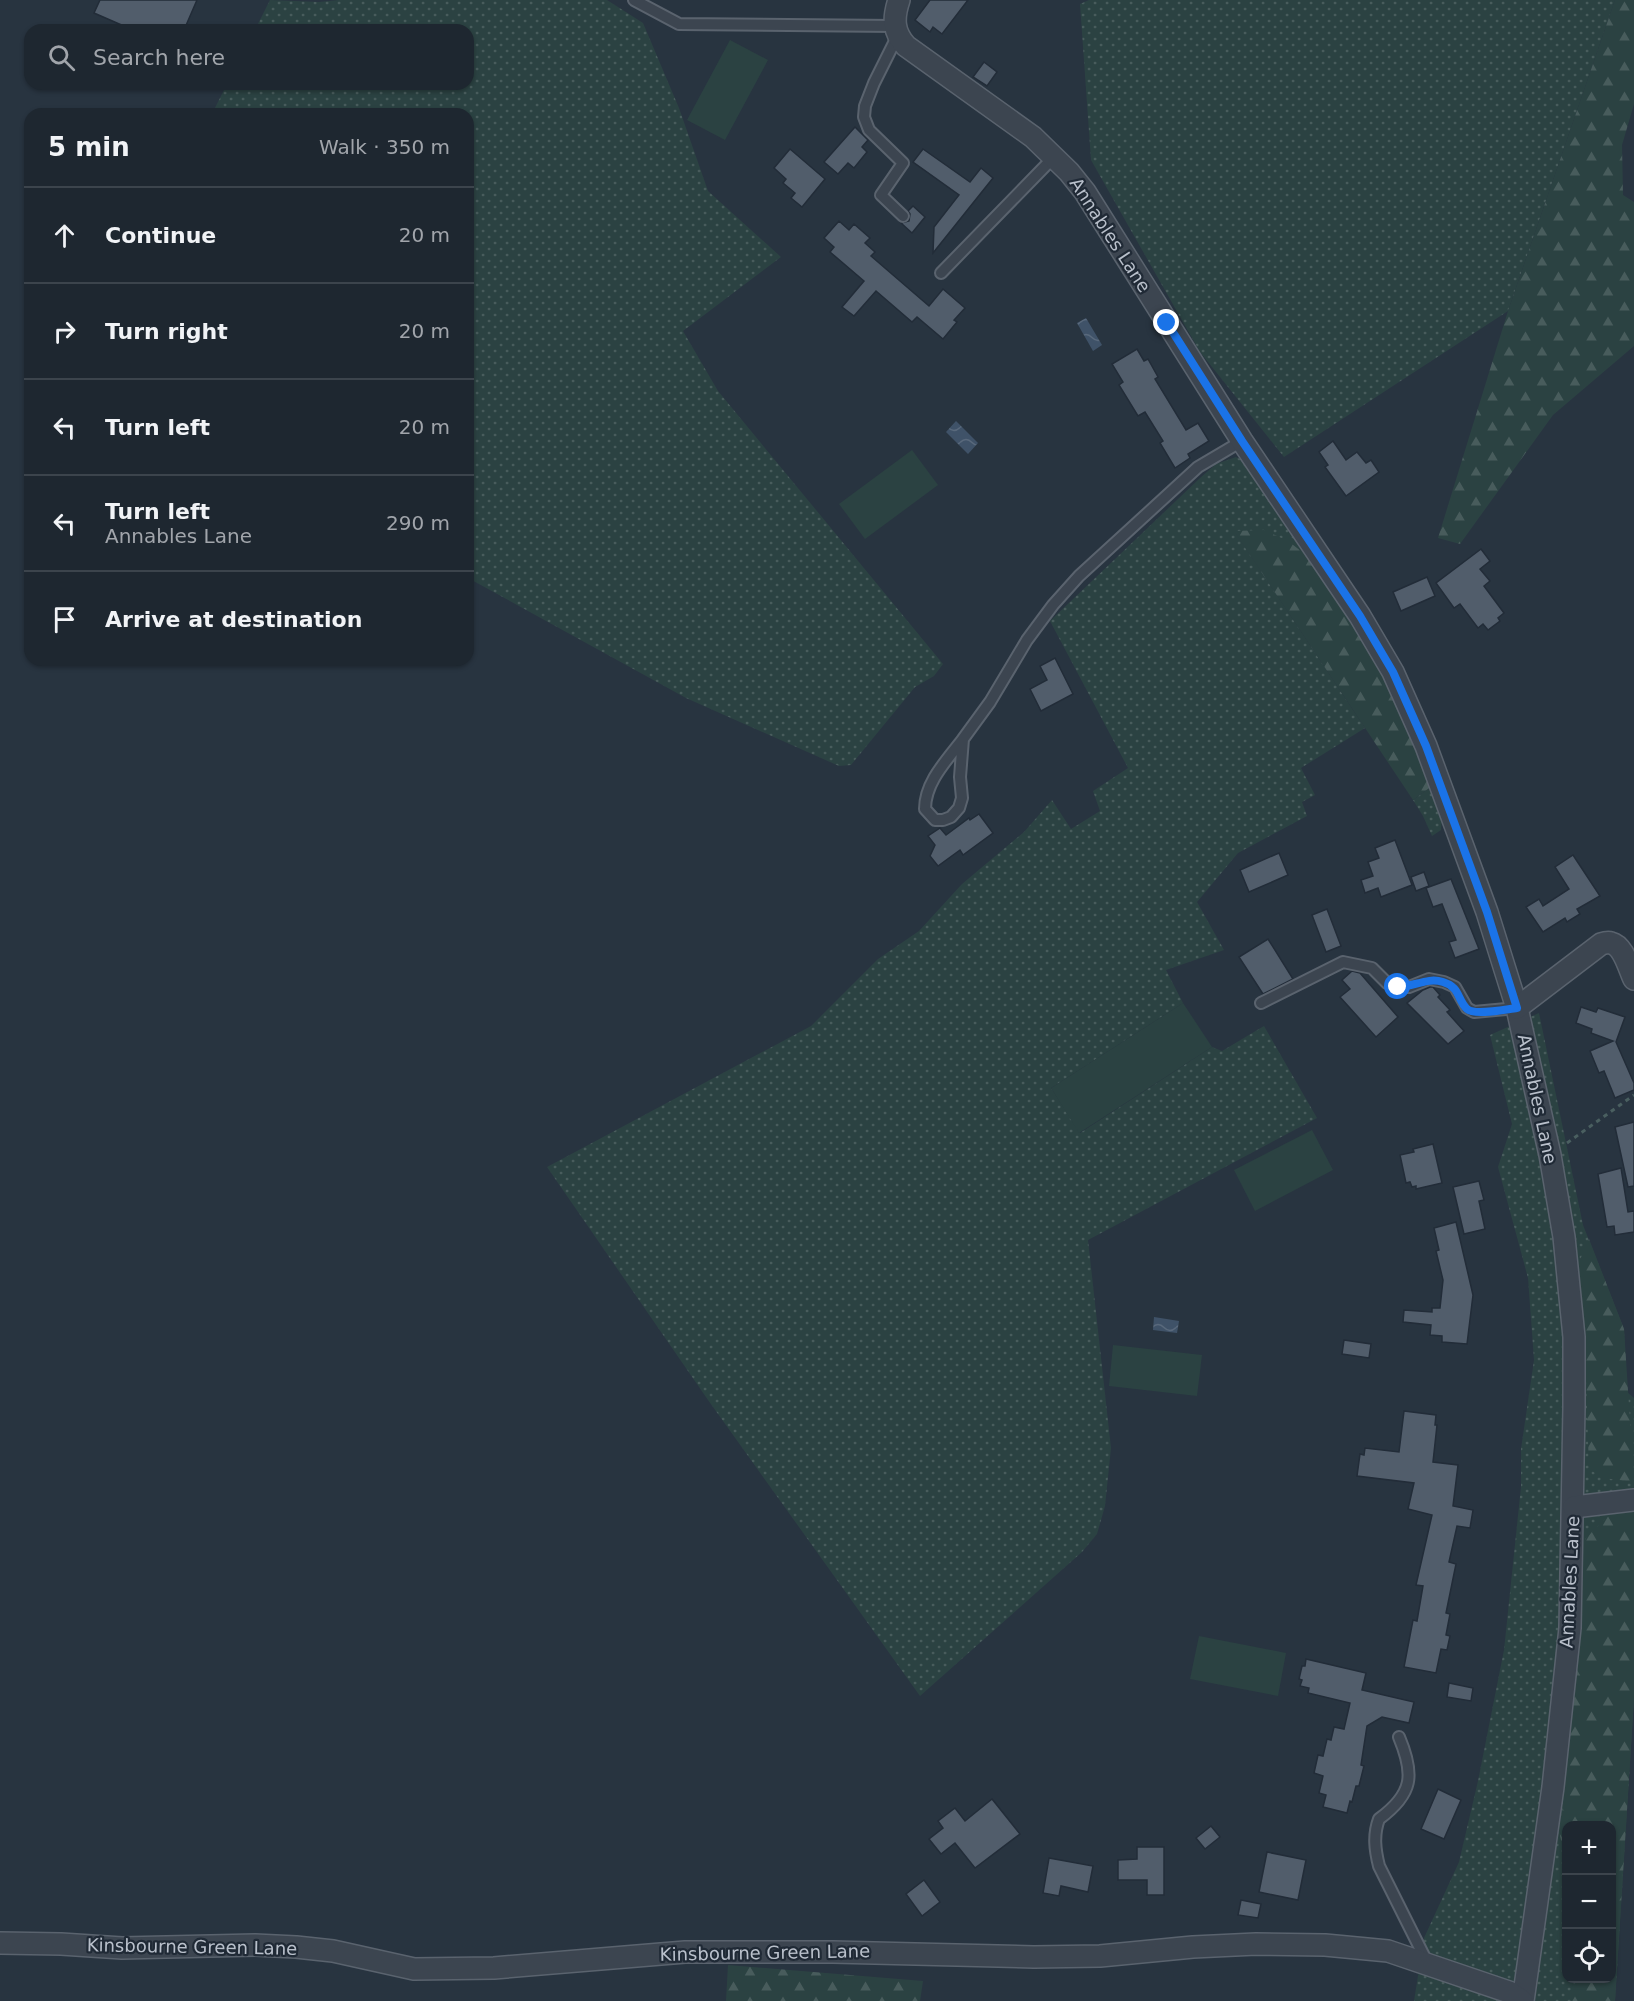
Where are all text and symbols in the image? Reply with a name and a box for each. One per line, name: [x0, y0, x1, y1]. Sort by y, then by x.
search box: [24, 24, 474, 90]
icon: search: [45, 41, 78, 74]
text: Search here: [93, 45, 225, 70]
text: 5 min: [48, 132, 130, 162]
text: Walk · 350 m: [319, 135, 450, 159]
street label: Annables Lane: [1066, 174, 1155, 296]
icon: ahead: [48, 219, 81, 252]
text: Continue: [105, 223, 216, 248]
text: 20 m: [399, 223, 450, 247]
route end: [1153, 309, 1179, 335]
icon: right: [48, 315, 81, 348]
text: Turn right: [105, 319, 228, 344]
text: 20 m: [399, 319, 450, 343]
icon: left: [48, 411, 81, 444]
text: Turn left: [105, 415, 210, 440]
text: 20 m: [399, 415, 450, 439]
text: Turn left: [105, 499, 210, 524]
icon: left: [48, 507, 81, 540]
text: 290 m: [386, 511, 450, 535]
text: Annables Lane: [105, 524, 252, 548]
icon: arrive: [48, 603, 81, 636]
text: Arrive at destination: [105, 607, 362, 632]
route start: [1384, 973, 1410, 999]
street label: Annables Lane: [1513, 1032, 1562, 1166]
street label: Annables Lane: [1556, 1515, 1583, 1649]
map controls: [1562, 1821, 1616, 1983]
button: +: [1562, 1821, 1616, 1875]
button: −: [1562, 1875, 1616, 1929]
button: locate: [1562, 1929, 1616, 1983]
street label: Kinsbourne Green Lane: [87, 1934, 297, 1959]
street label: Kinsbourne Green Lane: [660, 1940, 870, 1965]

